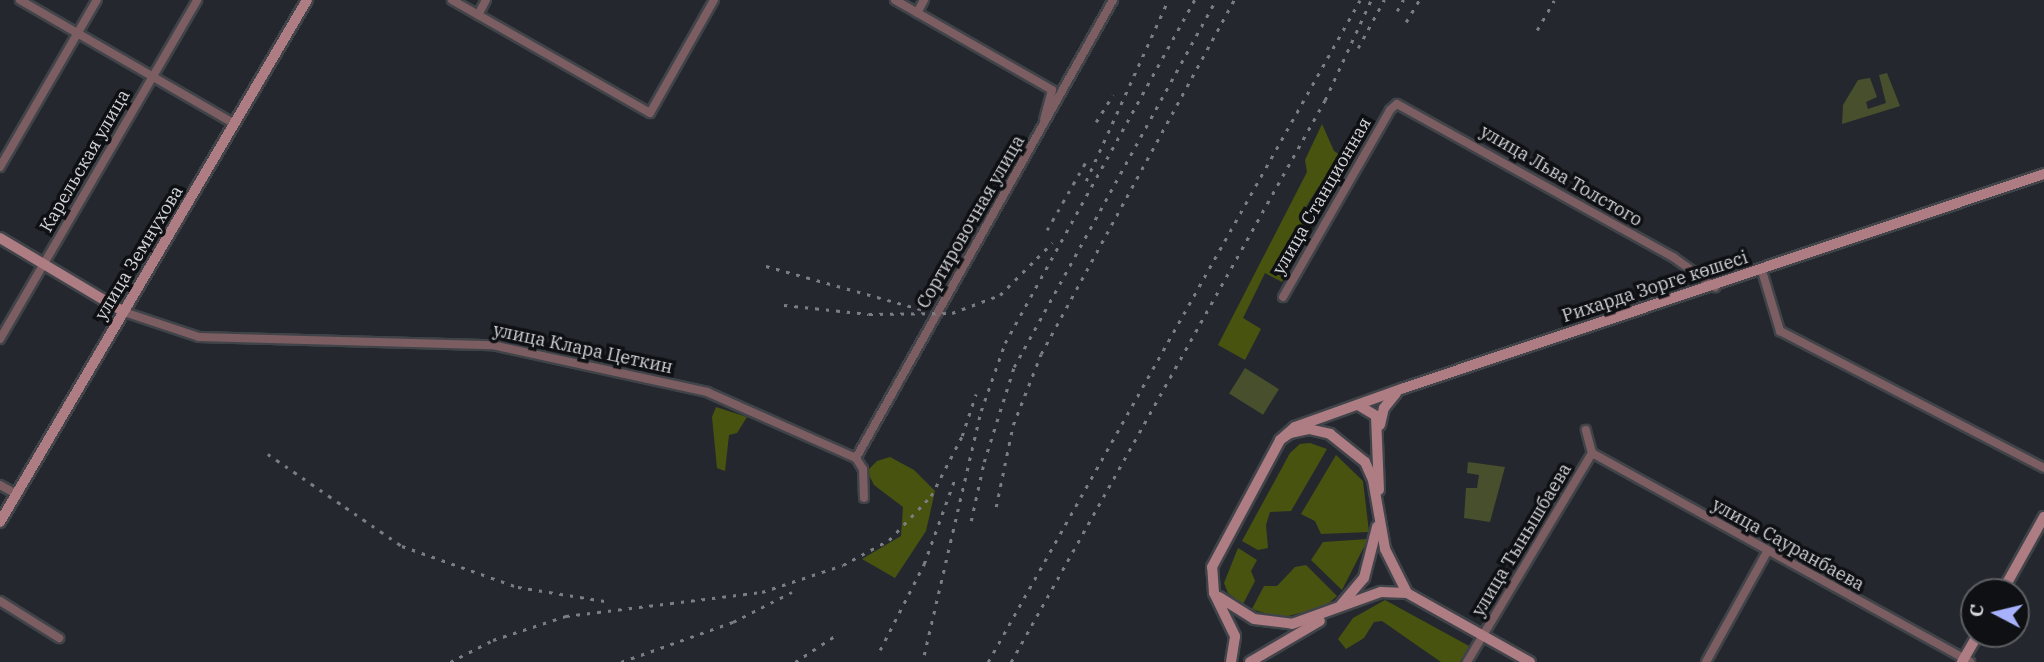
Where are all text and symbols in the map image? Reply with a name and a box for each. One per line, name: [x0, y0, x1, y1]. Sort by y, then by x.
street label: Карельская улица: [35, 86, 135, 236]
street label: улица Станционная: [1268, 113, 1376, 279]
street label: улица Льва Толстого: [1476, 121, 1646, 231]
street label: Сортировочная улица: [913, 132, 1029, 312]
street label: улица Земнухова: [90, 182, 188, 324]
street label: Рихарда Зорге көшесі: [1559, 247, 1751, 327]
street label: улица Клара Цеткин: [491, 319, 675, 379]
street label: улица Тынышбаева: [1468, 459, 1576, 621]
street label: улица Сауранбаева: [1708, 494, 1868, 596]
north arrow: [1960, 578, 2030, 648]
text: С: [1963, 603, 1989, 618]

